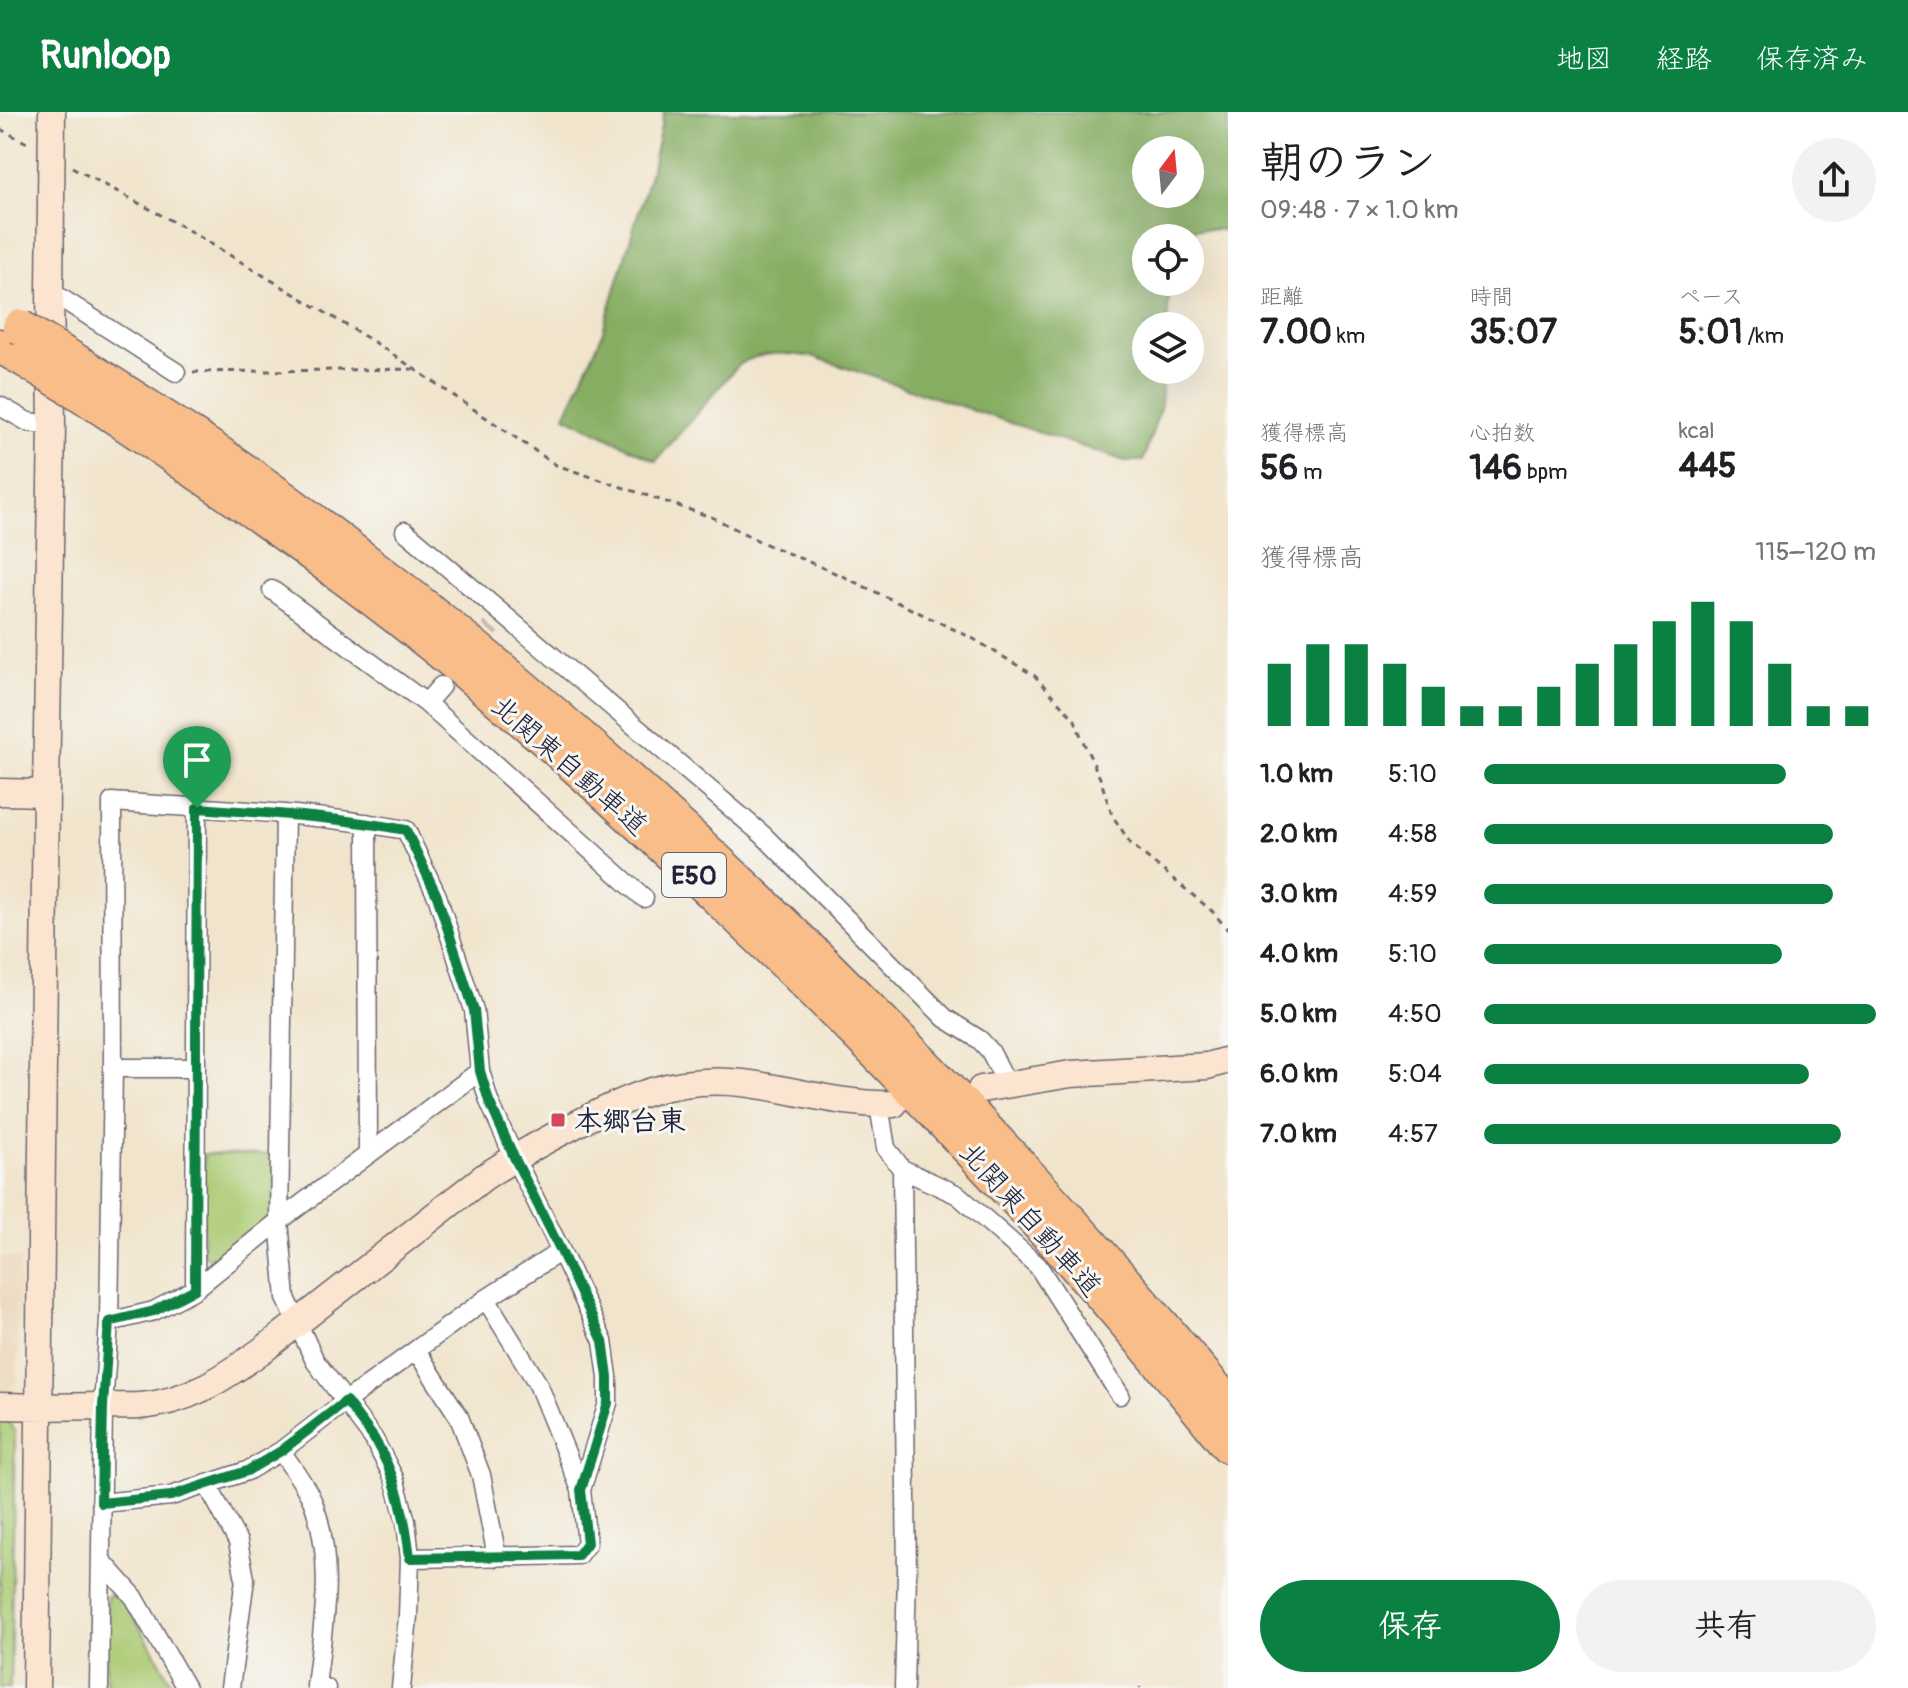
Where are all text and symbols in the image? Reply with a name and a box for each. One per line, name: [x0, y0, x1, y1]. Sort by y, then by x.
text: Runloop: [40, 32, 171, 80]
text: 地図: [1556, 42, 1612, 77]
text: 経路: [1656, 42, 1712, 77]
text: 保存済み: [1756, 42, 1868, 77]
north arrow: [1132, 136, 1204, 208]
map controls: [1132, 136, 1204, 384]
text: 朝のラン: [1260, 136, 1436, 191]
button: share: [1792, 138, 1876, 222]
text: 09:48 · 7 × 1.0 km: [1260, 194, 1458, 226]
button: locate: [1132, 224, 1204, 296]
text: 距離: [1260, 283, 1304, 311]
text: 時間: [1469, 283, 1513, 311]
text: ペース: [1679, 283, 1743, 311]
text: 7.00: [1260, 311, 1332, 354]
text: 35:07: [1469, 311, 1557, 354]
text: 5:01: [1679, 311, 1743, 354]
button: layers: [1132, 312, 1204, 384]
text: km: [1332, 322, 1365, 350]
text: /km: [1743, 322, 1784, 350]
text: kcal: [1679, 417, 1714, 445]
text: 獲得標高: [1260, 419, 1348, 447]
text: 心拍数: [1469, 419, 1535, 447]
text: 445: [1679, 445, 1737, 488]
text: 56: [1260, 447, 1298, 490]
text: 146: [1469, 447, 1522, 490]
text: m: [1298, 458, 1323, 486]
text: bpm: [1522, 458, 1568, 486]
text: 115–120 m: [1755, 536, 1876, 568]
text: 獲得標高: [1260, 542, 1364, 574]
street label: 北関東自動車道: [484, 689, 654, 844]
pin: [163, 726, 231, 808]
icon: arrive: [175, 738, 219, 782]
text: 1.0 km: [1260, 758, 1333, 790]
text: 5:10: [1388, 758, 1437, 790]
text: 2.0 km: [1260, 818, 1338, 850]
text: 4:58: [1388, 818, 1437, 850]
road number: E50: [662, 853, 726, 897]
text: 3.0 km: [1260, 878, 1338, 910]
text: 4:59: [1388, 878, 1438, 910]
text: 4.0 km: [1260, 938, 1338, 970]
text: 5:10: [1388, 938, 1437, 970]
text: 5.0 km: [1260, 998, 1337, 1030]
text: 4:50: [1388, 998, 1442, 1030]
text: 6.0 km: [1260, 1058, 1338, 1090]
text: 5:04: [1388, 1058, 1442, 1090]
place label: 本郷台東: [574, 1104, 686, 1139]
marker: 本郷台東: [549, 1111, 567, 1129]
text: 7.0 km: [1260, 1118, 1337, 1150]
text: 4:57: [1388, 1118, 1438, 1150]
street label: 北関東自動車道: [951, 1135, 1108, 1305]
button: 保存: [1260, 1580, 1560, 1672]
button: 共有: [1576, 1580, 1876, 1672]

